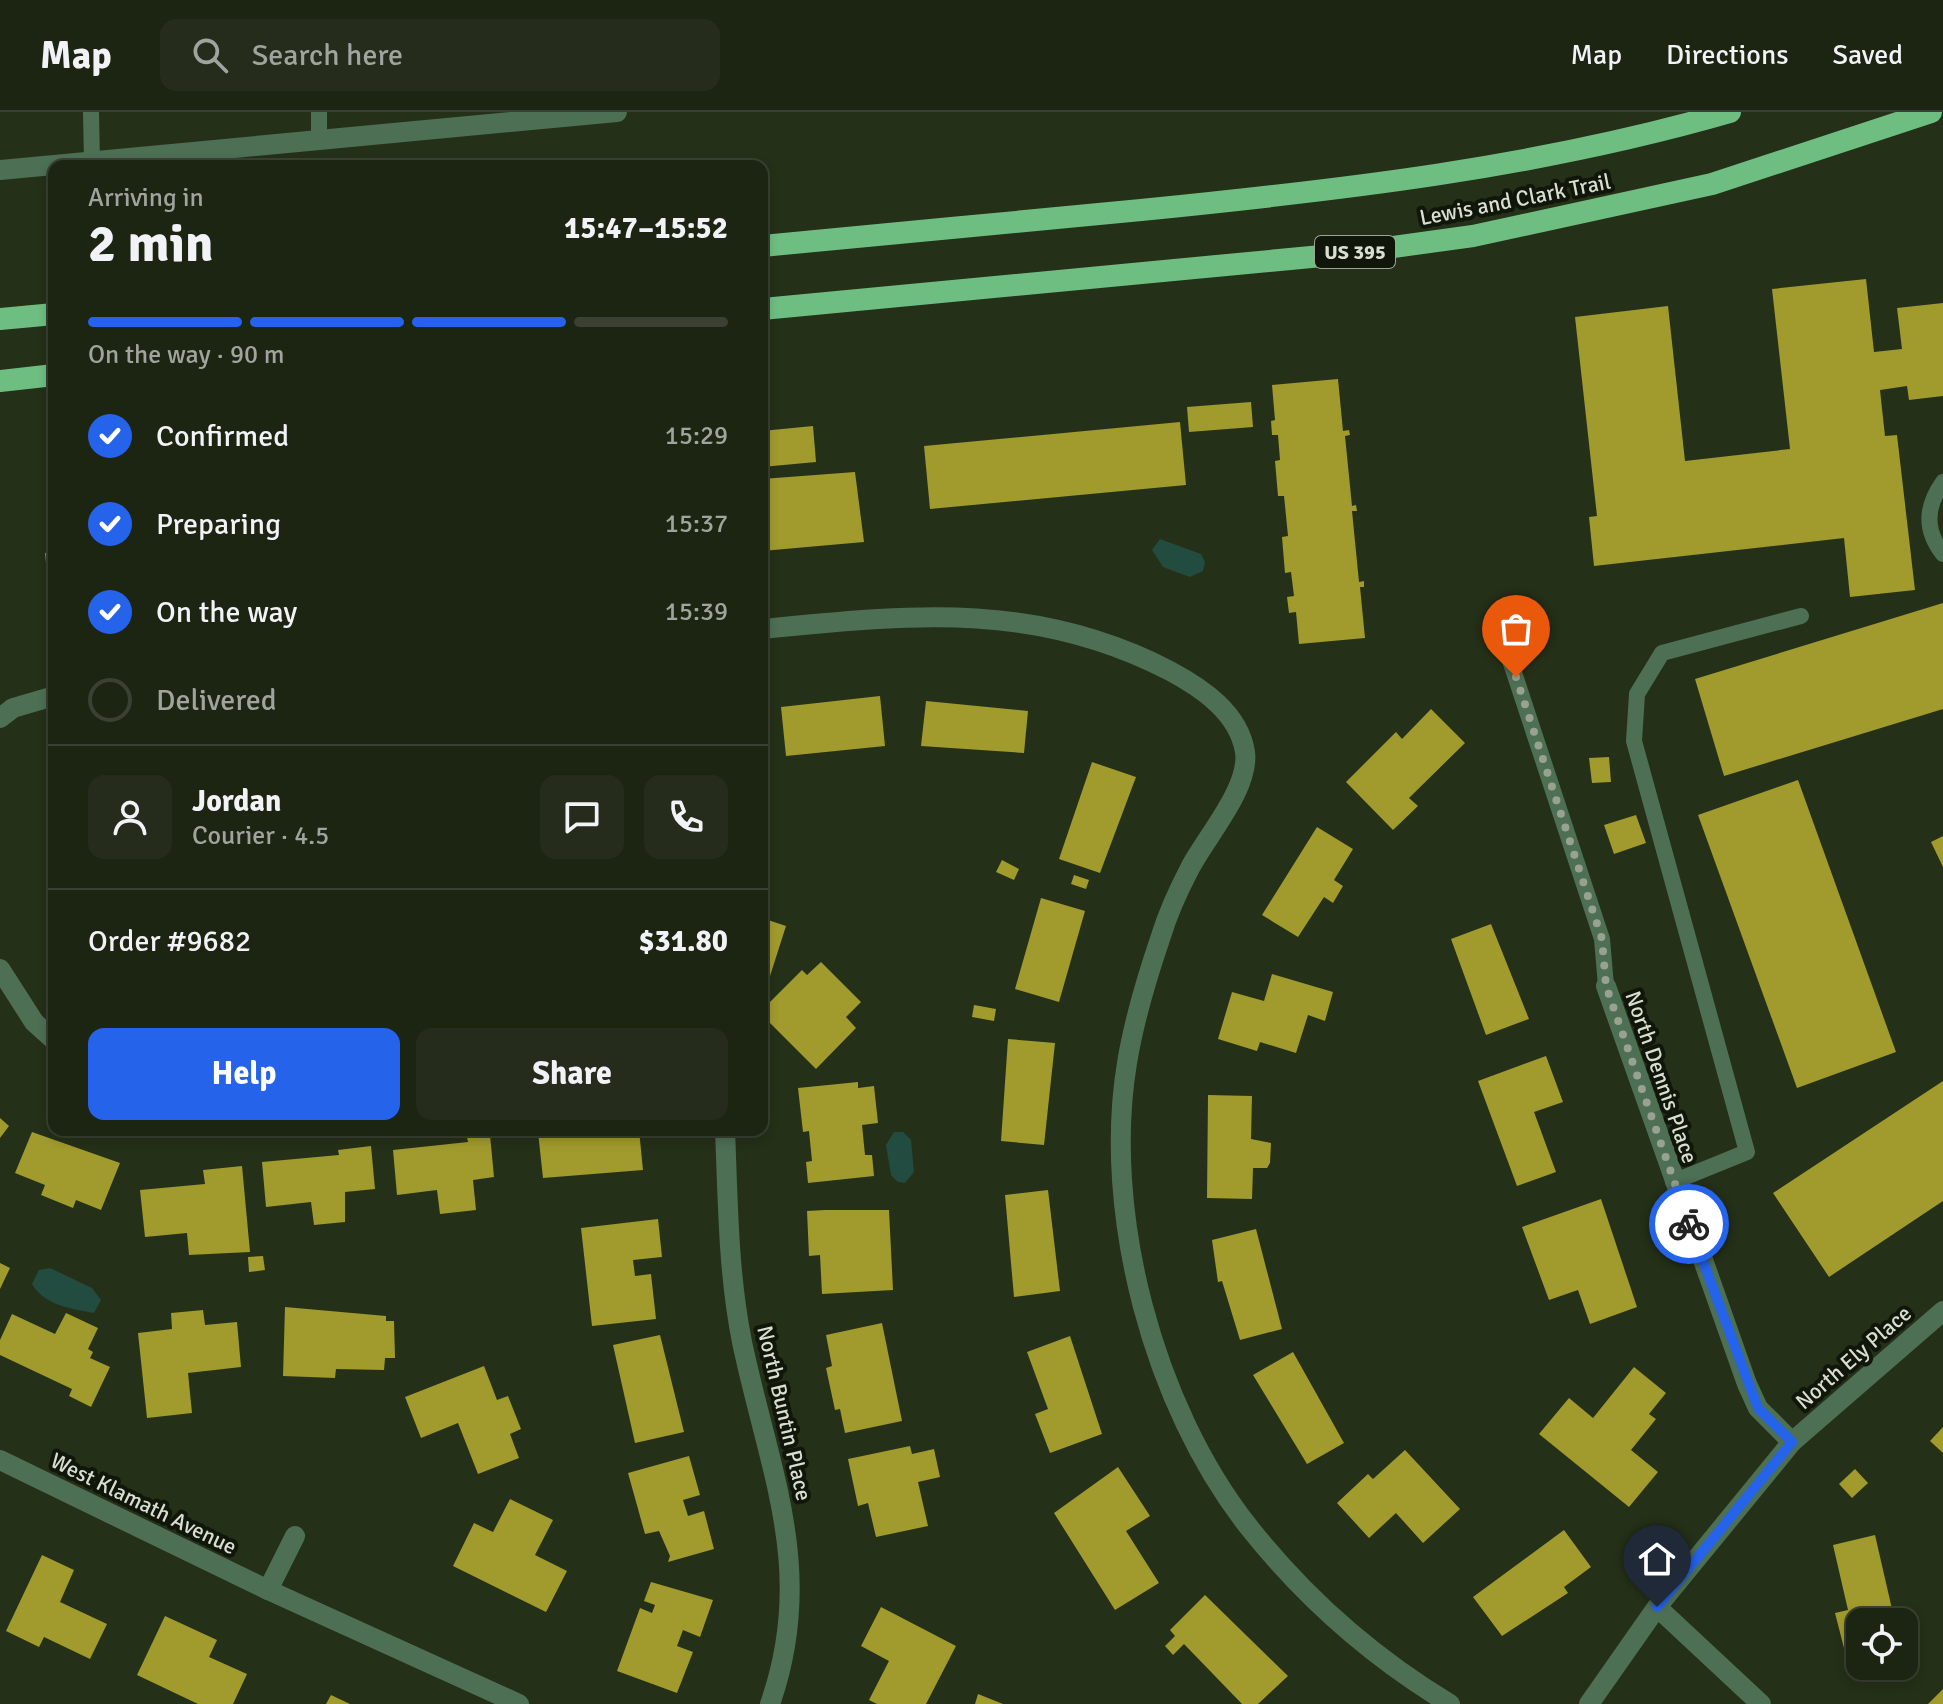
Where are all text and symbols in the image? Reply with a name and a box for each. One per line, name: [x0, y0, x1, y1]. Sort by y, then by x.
search box: [160, 19, 720, 91]
text: Map: [40, 32, 112, 79]
icon: search: [188, 33, 232, 77]
text: Search here: [252, 37, 403, 74]
text: Map: [1570, 38, 1622, 72]
text: Directions: [1666, 38, 1788, 72]
text: Saved: [1832, 38, 1903, 72]
street label: Lewis and Clark Trail: [1417, 168, 1613, 231]
text: Arriving in: [88, 182, 204, 214]
text: 15:47–15:52: [564, 210, 728, 247]
text: 2 min: [88, 212, 214, 276]
road number: US 395: [1315, 236, 1395, 268]
text: On the way · 90 m: [88, 339, 284, 371]
icon: check: [88, 414, 132, 458]
text: Confirmed: [156, 418, 289, 455]
text: 15:29: [665, 420, 728, 452]
icon: check: [88, 502, 132, 546]
text: Preparing: [156, 506, 281, 543]
text: 15:37: [665, 508, 728, 540]
icon: check: [88, 590, 132, 634]
text: On the way: [156, 594, 297, 631]
pin: [1482, 595, 1550, 677]
text: 15:39: [665, 596, 728, 628]
icon: bag: [1494, 607, 1538, 651]
text: Delivered: [156, 682, 277, 719]
button: person: [88, 775, 172, 859]
button: chat: [540, 775, 624, 859]
button: phone: [644, 775, 728, 859]
text: Jordan: [192, 783, 281, 820]
text: Courier · 4.5: [192, 820, 329, 852]
text: Order #9682: [88, 923, 251, 960]
text: $31.80: [638, 923, 728, 960]
street label: North Dennis Place: [1619, 987, 1704, 1167]
button: Help: [88, 1028, 400, 1120]
button: Share: [416, 1028, 728, 1120]
courier: [1649, 1184, 1729, 1264]
icon: bike: [1667, 1202, 1711, 1246]
street label: North Ely Place: [1790, 1300, 1917, 1415]
street label: North Buntin Place: [751, 1323, 818, 1503]
street label: West Klamath Avenue: [46, 1447, 241, 1560]
pin: [1623, 1525, 1691, 1607]
icon: home: [1635, 1537, 1679, 1581]
map controls: [1846, 1608, 1918, 1680]
button: locate: [1846, 1608, 1918, 1680]

